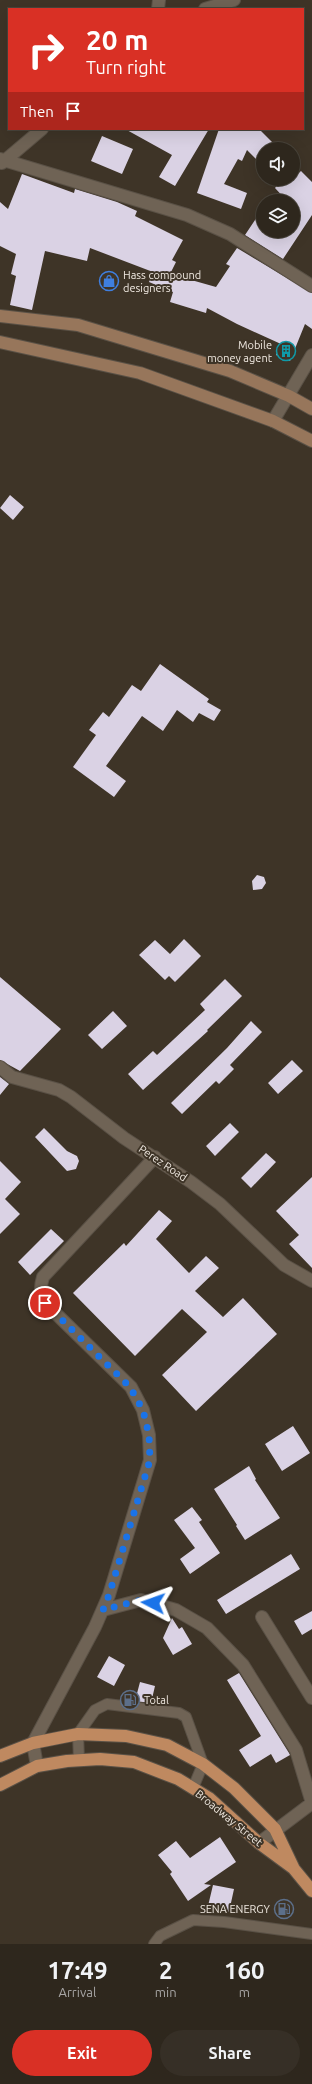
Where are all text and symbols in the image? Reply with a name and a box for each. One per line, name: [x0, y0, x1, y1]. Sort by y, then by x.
icon: right: [20, 24, 72, 76]
text: 20 m: [86, 24, 148, 55]
text: Turn right: [86, 57, 166, 77]
icon: arrive: [62, 100, 84, 122]
text: Then: [20, 103, 54, 120]
map controls: [256, 142, 300, 238]
button: sound: [256, 142, 300, 186]
button: layers: [256, 194, 300, 238]
place label: Hass compound designers: [123, 269, 201, 294]
shop icon: Hass compound designers: [98, 270, 120, 292]
place label: Mobile money agent: [207, 339, 273, 364]
building icon: Mobile money agent: [275, 340, 297, 362]
street label: Perez Road: [137, 1142, 189, 1184]
pin: [28, 1286, 62, 1320]
icon: arrive: [34, 1292, 56, 1314]
position arrow: [132, 1582, 174, 1624]
fuel station icon: Total: [119, 1689, 141, 1711]
place label: Total: [144, 1694, 169, 1706]
street label: Broadway Street: [193, 1787, 265, 1849]
fuel station icon: SENA ENERGY: [273, 1898, 295, 1920]
place label: SENA ENERGY: [200, 1903, 271, 1915]
text: 17:49: [47, 1957, 107, 1984]
text: 2: [159, 1957, 172, 1984]
text: 160: [224, 1957, 265, 1984]
text: Arrival: [58, 1985, 96, 1999]
text: min: [155, 1985, 177, 1999]
text: m: [239, 1985, 250, 1999]
button: Exit: [12, 2030, 152, 2076]
button: Share: [160, 2030, 300, 2076]

